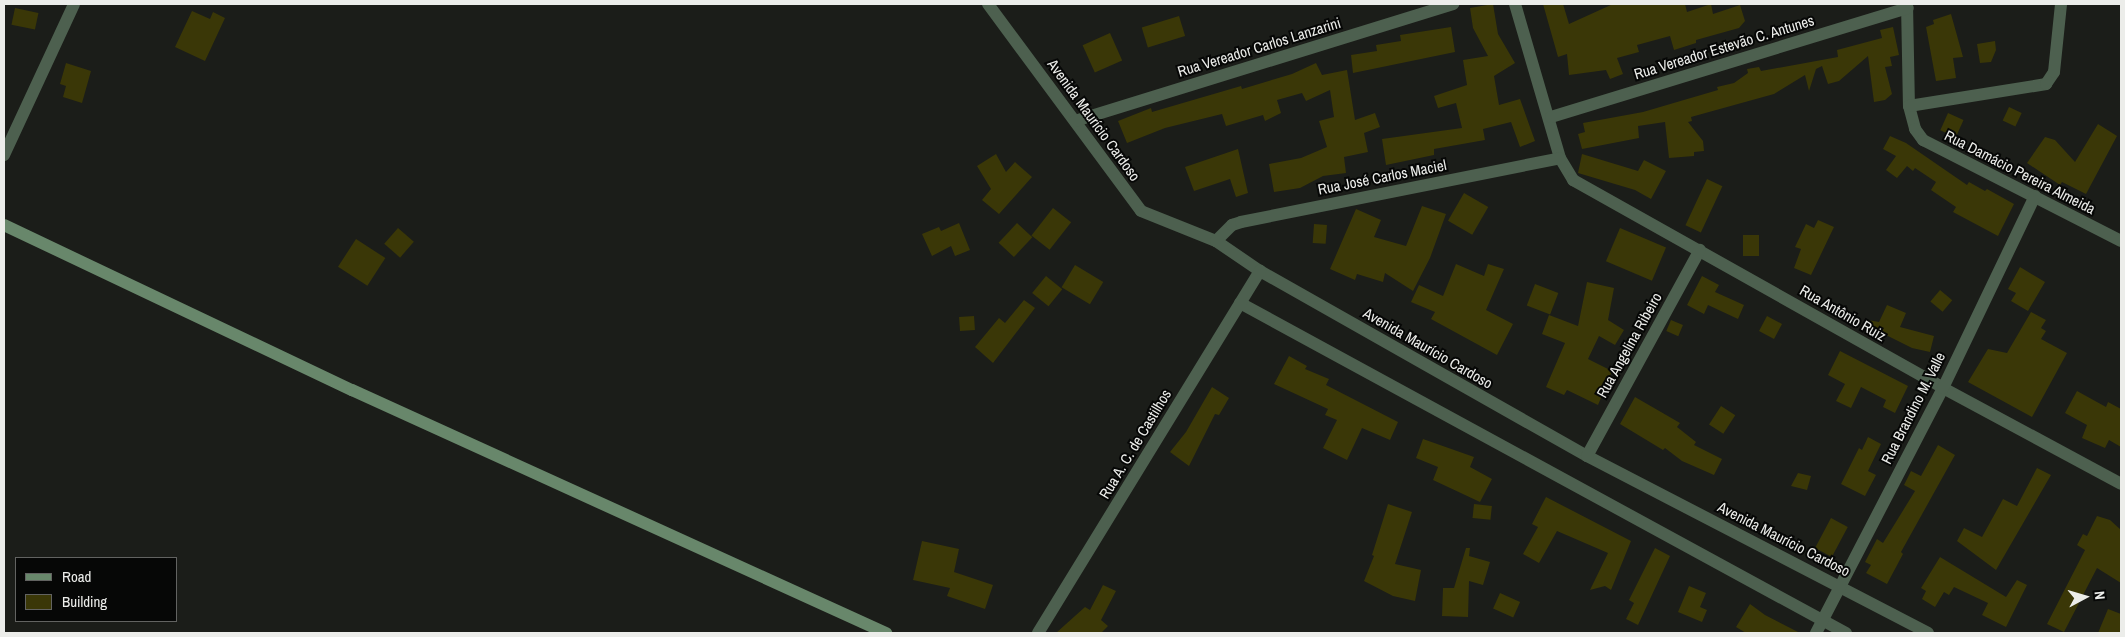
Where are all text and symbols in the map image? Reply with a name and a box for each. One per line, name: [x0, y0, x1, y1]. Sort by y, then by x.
street label: Rua Vereador Estevão C. Antunes: [1631, 11, 1817, 83]
street label: Rua Vereador Carlos Lanzarini: [1175, 14, 1343, 80]
street label: Avenida Maurício Cardoso: [1044, 56, 1144, 184]
street label: Rua Damácio Pereira Almeida: [1941, 126, 2099, 218]
street label: Rua José Carlos Maciel: [1316, 156, 1448, 198]
street label: Rua Antônio Ruiz: [1796, 281, 1890, 345]
street label: Rua Angelina Ribeiro: [1592, 289, 1666, 401]
street label: Avenida Maurício Cardoso: [1360, 304, 1496, 392]
street label: Rua Brandino M. Valle: [1877, 349, 1949, 467]
street label: Rua A. C. de Castilhos: [1095, 386, 1175, 502]
street label: Avenida Maurício Cardoso: [1715, 498, 1853, 580]
legend: [15, 557, 178, 622]
text: Road: [62, 566, 91, 587]
north arrow: [2060, 572, 2110, 622]
text: N: [2091, 590, 2109, 600]
text: Building: [62, 591, 107, 612]

